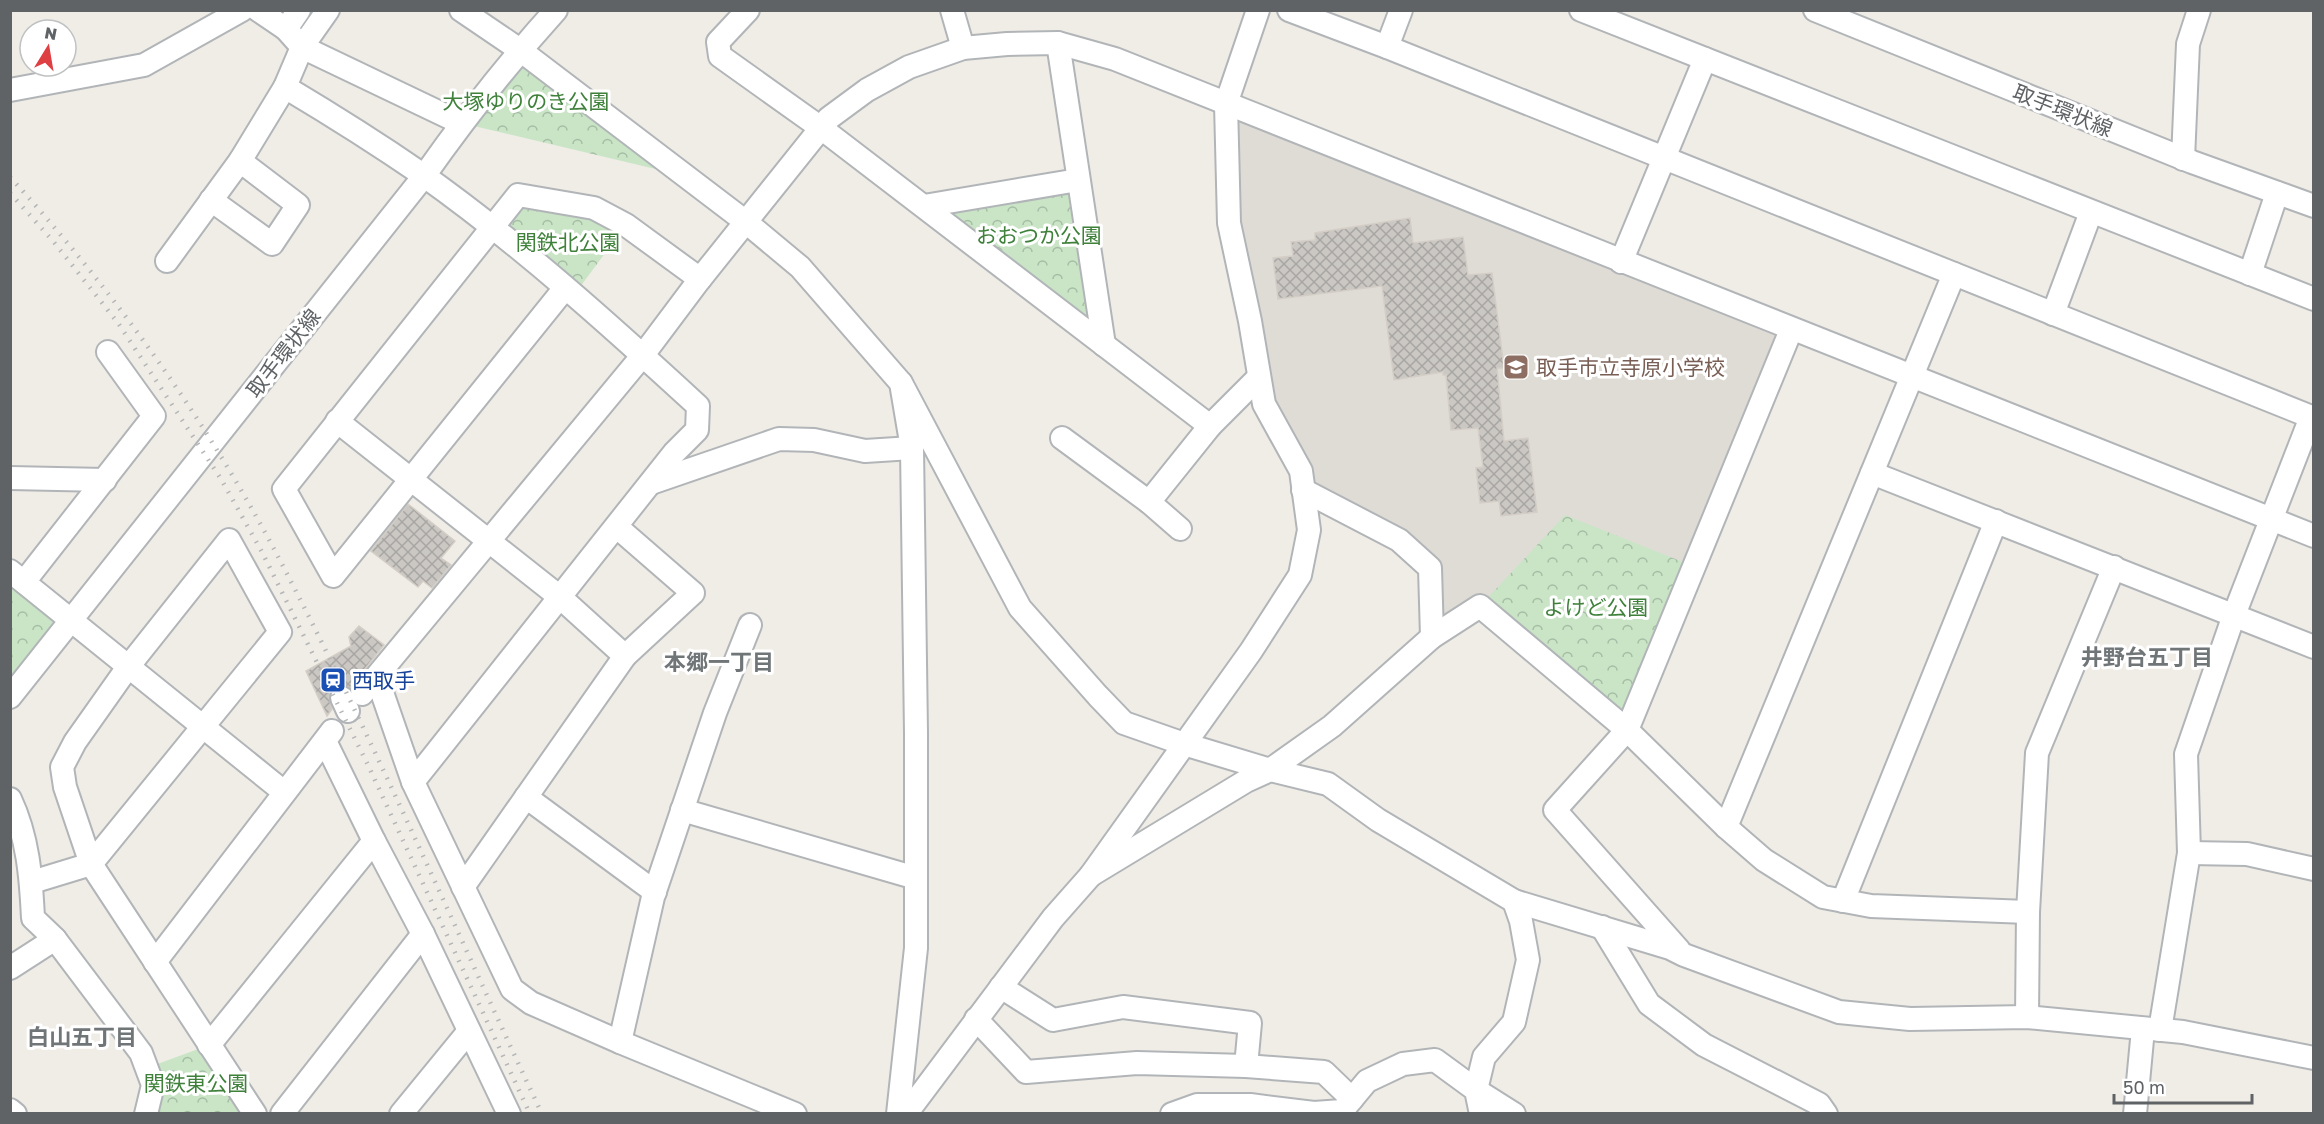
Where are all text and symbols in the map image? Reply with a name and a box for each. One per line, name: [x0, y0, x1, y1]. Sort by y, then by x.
north arrow: [18, 18, 78, 78]
text: N: [43, 22, 59, 44]
street label: 取手環状線: [2009, 78, 2117, 142]
park label: 大塚ゆりのき公園: [442, 88, 610, 114]
park label: おおつか公園: [976, 222, 1102, 248]
park label: 関鉄北公園: [516, 229, 621, 255]
street label: 取手環状線: [240, 304, 326, 402]
school or university icon: 取手市立寺原小学校: [1501, 352, 1531, 382]
place label: 取手市立寺原小学校: [1536, 354, 1725, 380]
park label: よけど公園: [1544, 594, 1649, 620]
district label: 井野台五丁目: [2081, 643, 2213, 670]
district label: 本郷一丁目: [664, 648, 774, 675]
station icon: 西取手: [318, 665, 348, 695]
place label: 西取手: [352, 667, 415, 693]
district label: 白山五丁目: [27, 1023, 137, 1050]
scale bar: [2114, 1067, 2252, 1105]
park label: 関鉄東公園: [144, 1070, 249, 1096]
text: 50 m: [2123, 1076, 2165, 1098]

